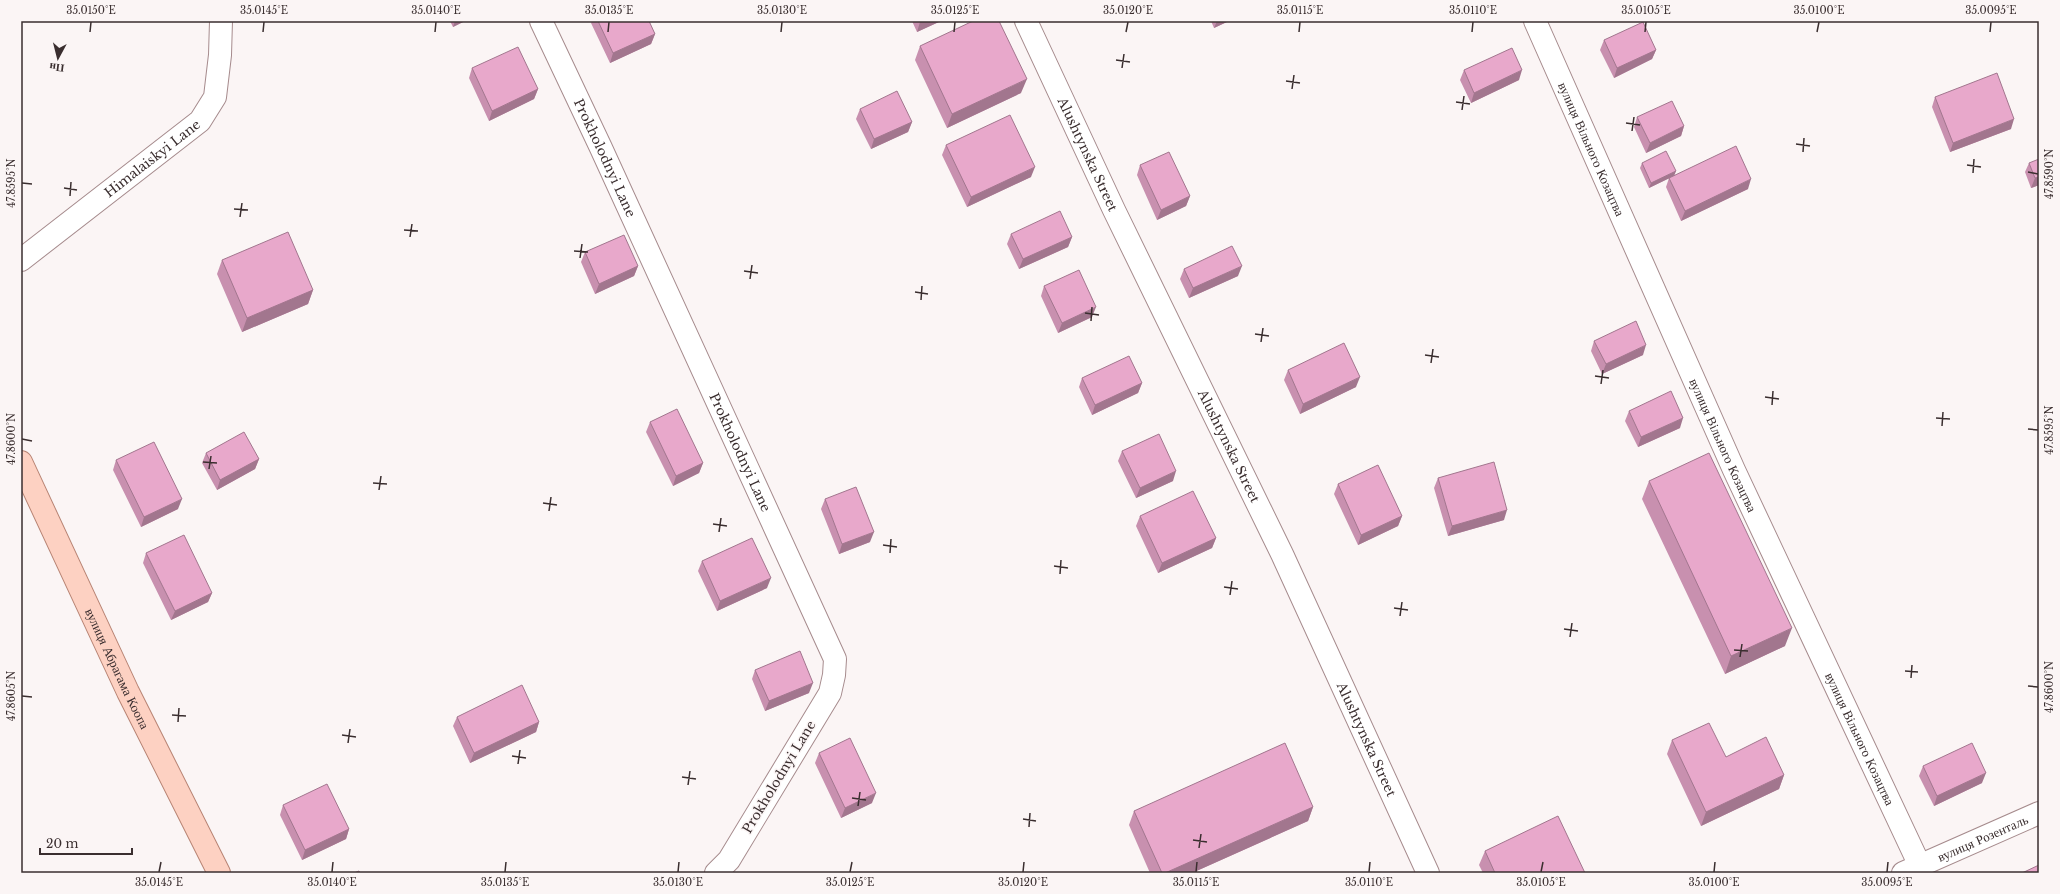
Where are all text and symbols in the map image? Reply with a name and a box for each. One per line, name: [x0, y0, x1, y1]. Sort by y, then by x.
text: 35.0150°E: [66, 4, 116, 17]
text: 35.0145°E: [240, 4, 288, 17]
text: 35.0140°E: [411, 4, 461, 17]
text: 35.0135°E: [585, 4, 633, 17]
text: 35.0130°E: [757, 4, 807, 17]
text: 35.0125°E: [931, 4, 979, 17]
text: 35.0120°E: [1103, 4, 1153, 17]
text: 35.0115°E: [1277, 4, 1323, 17]
text: 35.0110°E: [1449, 4, 1497, 17]
text: 35.0105°E: [1621, 4, 1671, 17]
text: 35.0100°E: [1794, 4, 1844, 17]
text: 35.0095°E: [1965, 4, 2017, 17]
north arrow: [38, 38, 78, 78]
text: Пн: [48, 60, 65, 76]
street label: вулиця Вільного Козацтва: [1555, 79, 1629, 219]
street label: Alushtynska Street: [1054, 94, 1122, 214]
street label: Prokholodnyi Lane: [570, 96, 640, 220]
street label: Himalaiskyi Lane: [101, 116, 204, 201]
text: 47.8590°N: [2043, 149, 2056, 199]
text: 47.8595°N: [5, 158, 18, 208]
street label: вулиця Вільного Козацтва: [1686, 375, 1761, 515]
street label: Alushtynska Street: [1194, 386, 1264, 505]
street label: Prokholodnyi Lane: [706, 390, 775, 514]
text: 47.8595°N: [2043, 405, 2056, 455]
text: 47.8600°N: [5, 413, 18, 465]
street label: вулиця Абрагама Коопа: [82, 605, 154, 732]
text: 47.8600°N: [2043, 661, 2056, 713]
street label: вулиця Вільного Козацтва: [1822, 669, 1899, 808]
text: 47.8605°N: [5, 671, 18, 721]
street label: Alushtynska Street: [1333, 678, 1400, 799]
street label: Prokholodnyi Lane: [739, 717, 819, 837]
street label: вулиця Розенталь: [1935, 810, 2031, 865]
scale bar: [40, 830, 132, 856]
text: 20 m: [46, 836, 78, 851]
text: 35.0145°E: [135, 876, 183, 889]
text: 35.0140°E: [307, 876, 357, 889]
text: 35.0135°E: [481, 876, 529, 889]
text: 35.0130°E: [653, 876, 703, 889]
text: 35.0125°E: [826, 876, 874, 889]
text: 35.0120°E: [998, 876, 1048, 889]
text: 35.0115°E: [1173, 876, 1219, 889]
text: 35.0110°E: [1345, 876, 1393, 889]
text: 35.0105°E: [1516, 876, 1566, 889]
text: 35.0100°E: [1689, 876, 1739, 889]
text: 35.0095°E: [1861, 876, 1913, 889]

